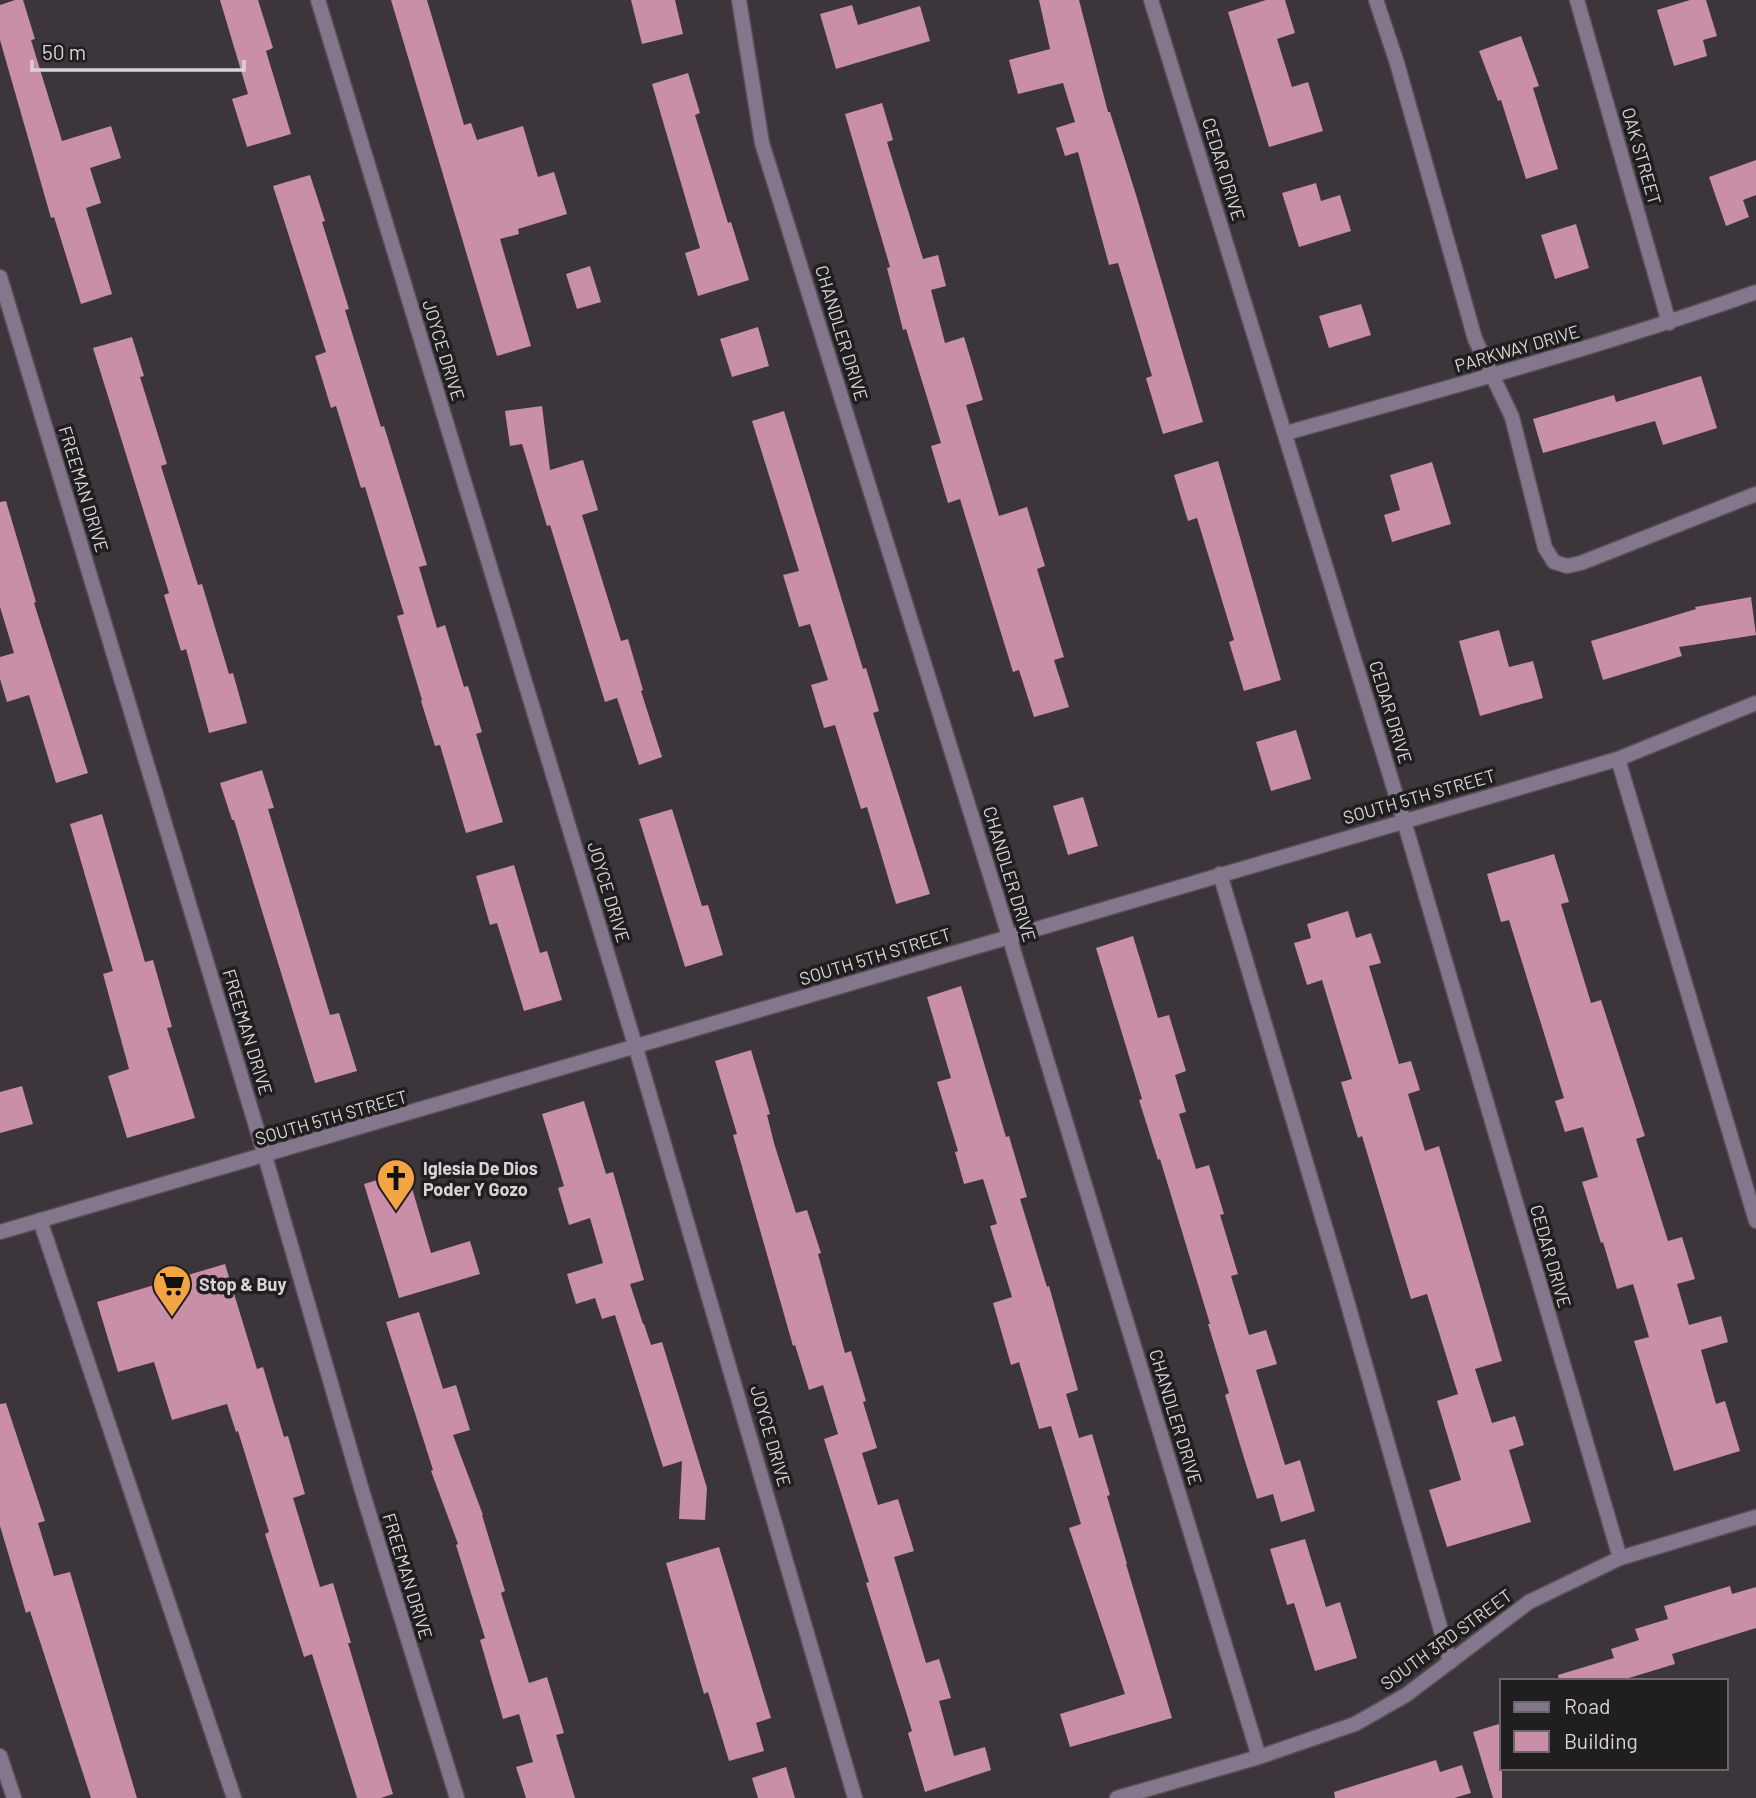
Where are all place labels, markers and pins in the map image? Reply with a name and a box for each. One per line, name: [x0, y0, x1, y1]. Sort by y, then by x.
church icon: Iglesia De Dios Poder Y Gozo: [375, 1157, 417, 1212]
place label: Iglesia De Dios Poder Y Gozo: [423, 1157, 538, 1200]
supermarket icon: Stop & Buy: [151, 1263, 193, 1318]
place label: Stop & Buy: [199, 1273, 287, 1295]

